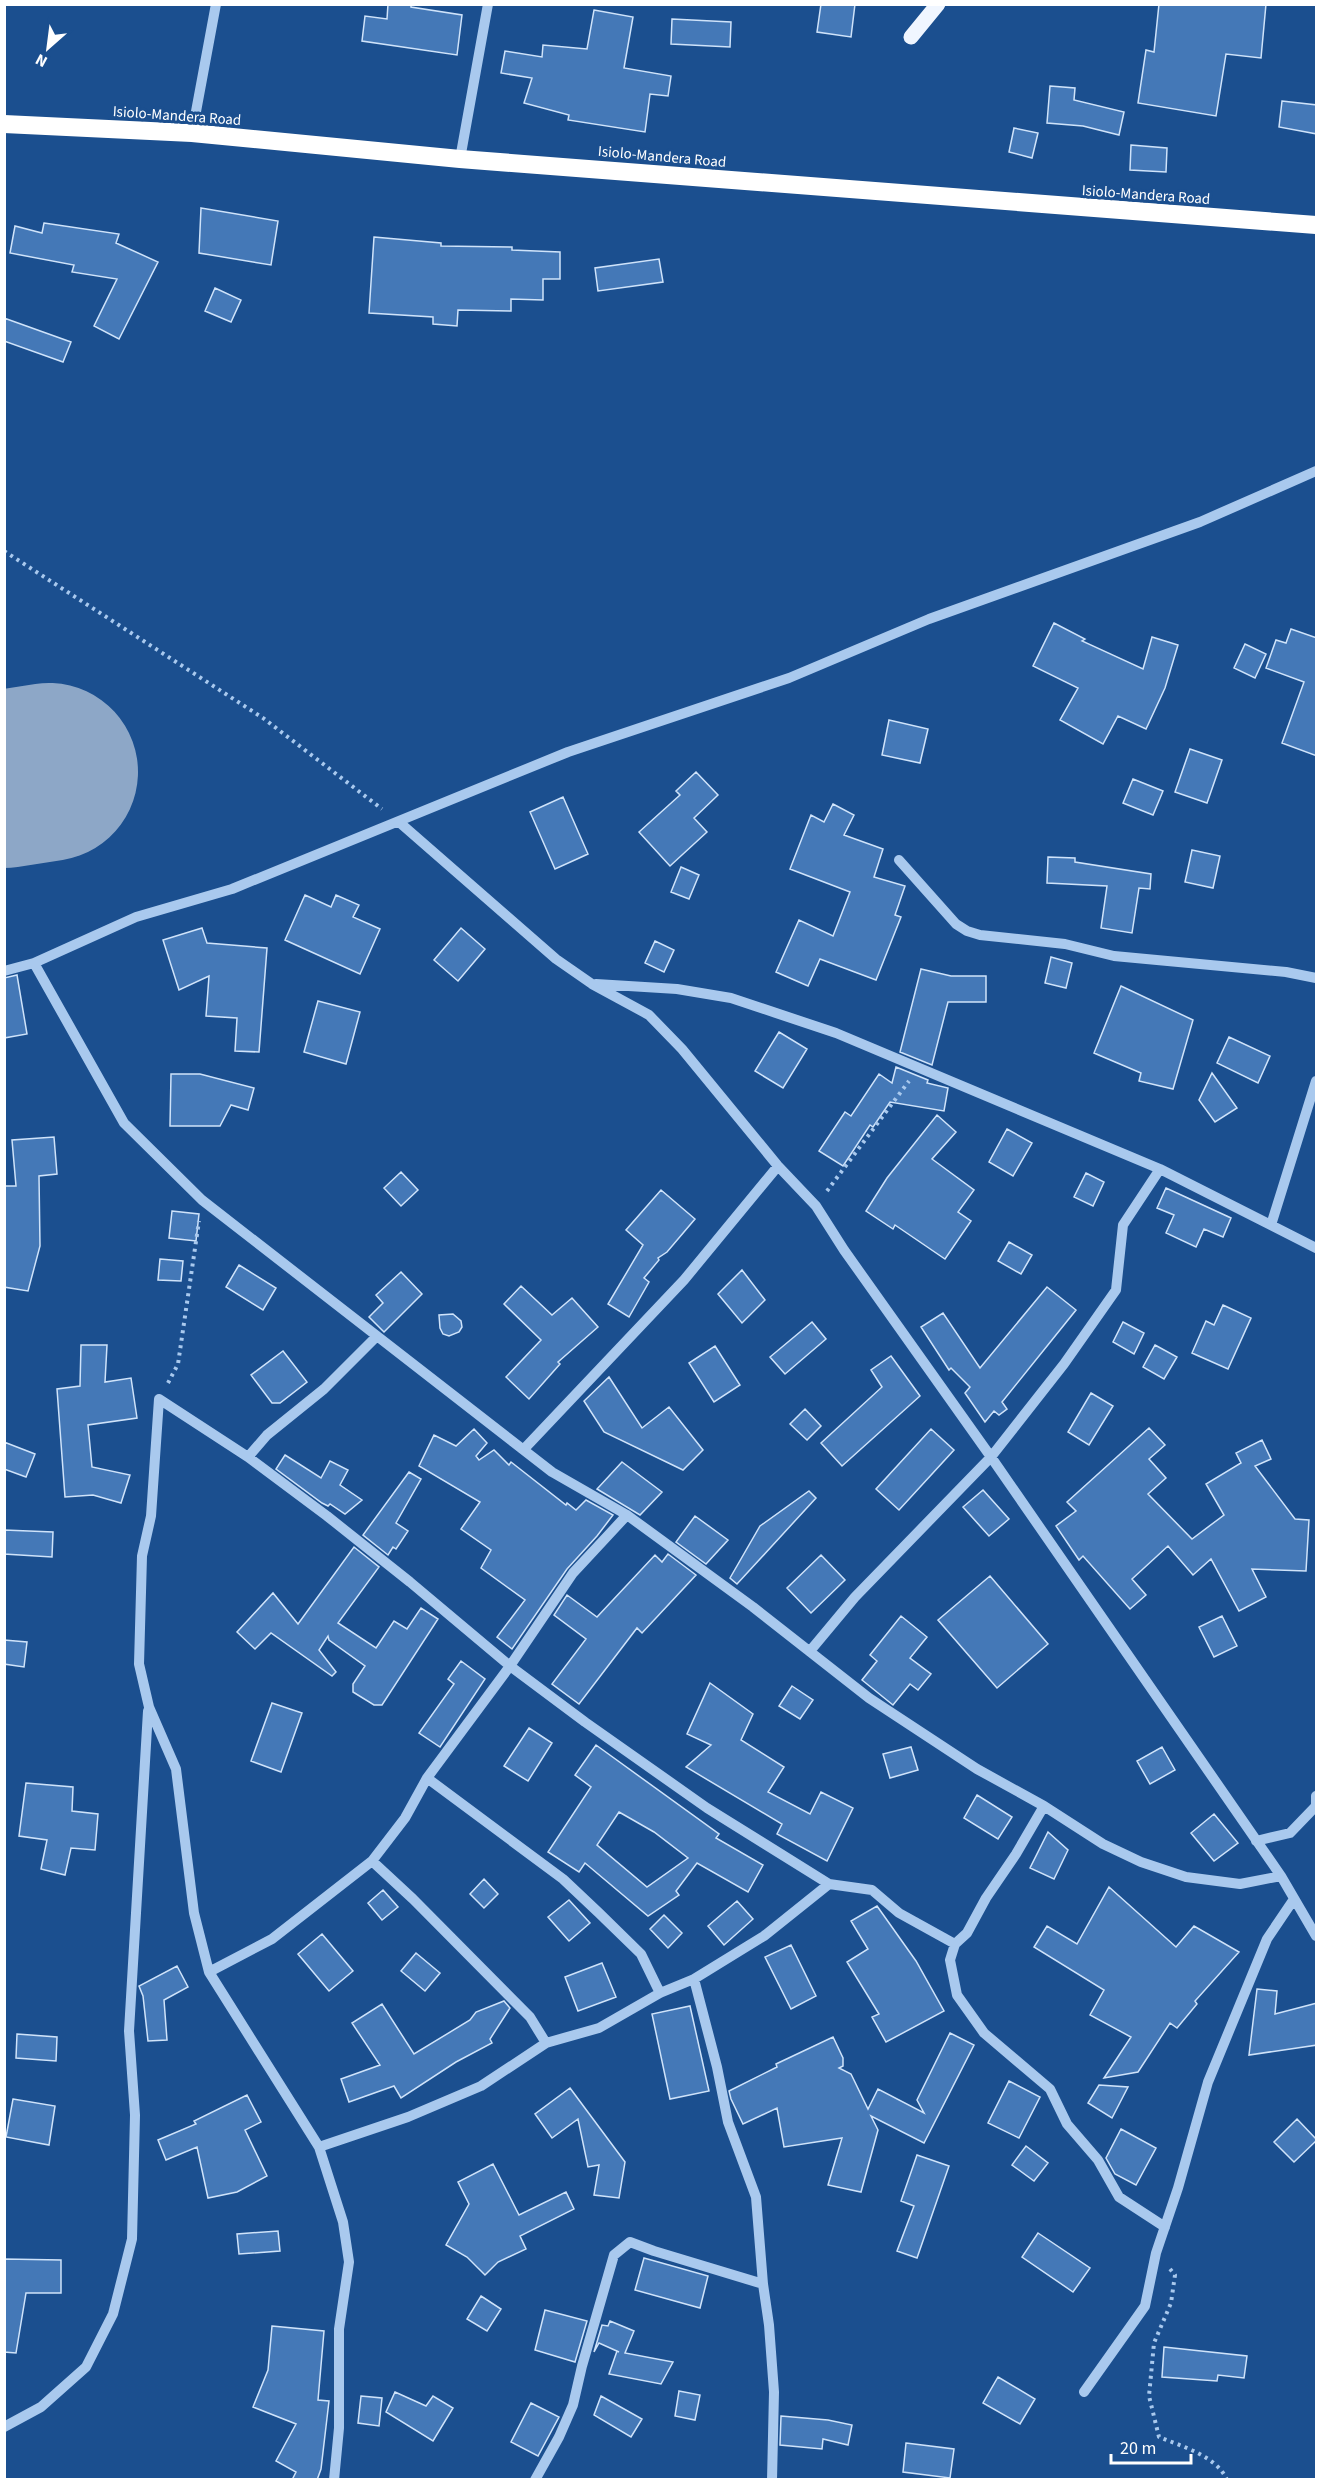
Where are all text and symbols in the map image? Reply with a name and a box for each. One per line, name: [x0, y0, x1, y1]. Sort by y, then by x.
north arrow: [18, 18, 78, 78]
text: N: [32, 48, 51, 73]
street label: Isiolo-Mandera Road: [112, 101, 242, 131]
street label: Isiolo-Mandera Road: [597, 141, 727, 173]
street label: Isiolo-Mandera Road: [1081, 180, 1211, 210]
scale bar: [1111, 2427, 1190, 2465]
text: 20 m: [1120, 2436, 1156, 2461]

